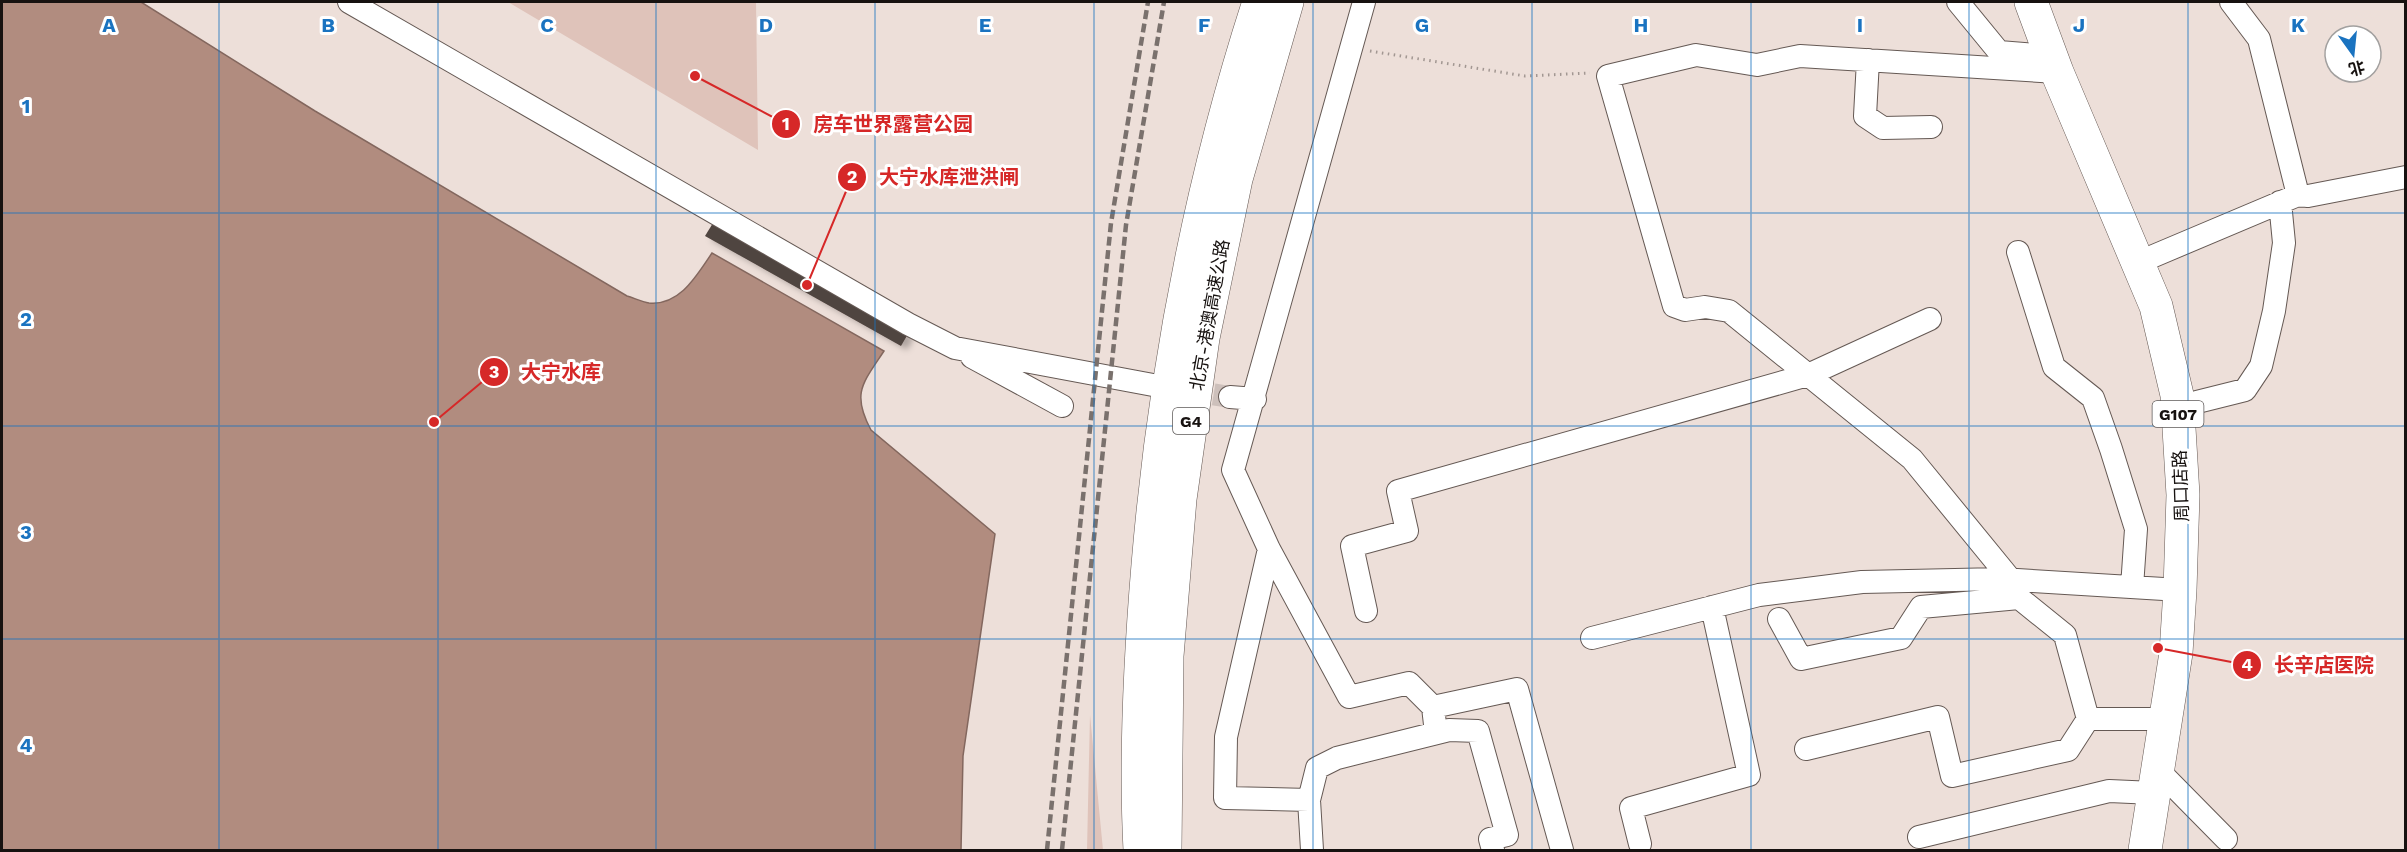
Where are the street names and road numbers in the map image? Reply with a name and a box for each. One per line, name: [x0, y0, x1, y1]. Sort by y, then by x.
street label: 北京-港澳高速公路: [1186, 238, 1233, 392]
road number: G107: [2152, 401, 2204, 427]
road number: G4: [1173, 408, 1209, 434]
street label: 周口店路: [2169, 450, 2192, 522]

